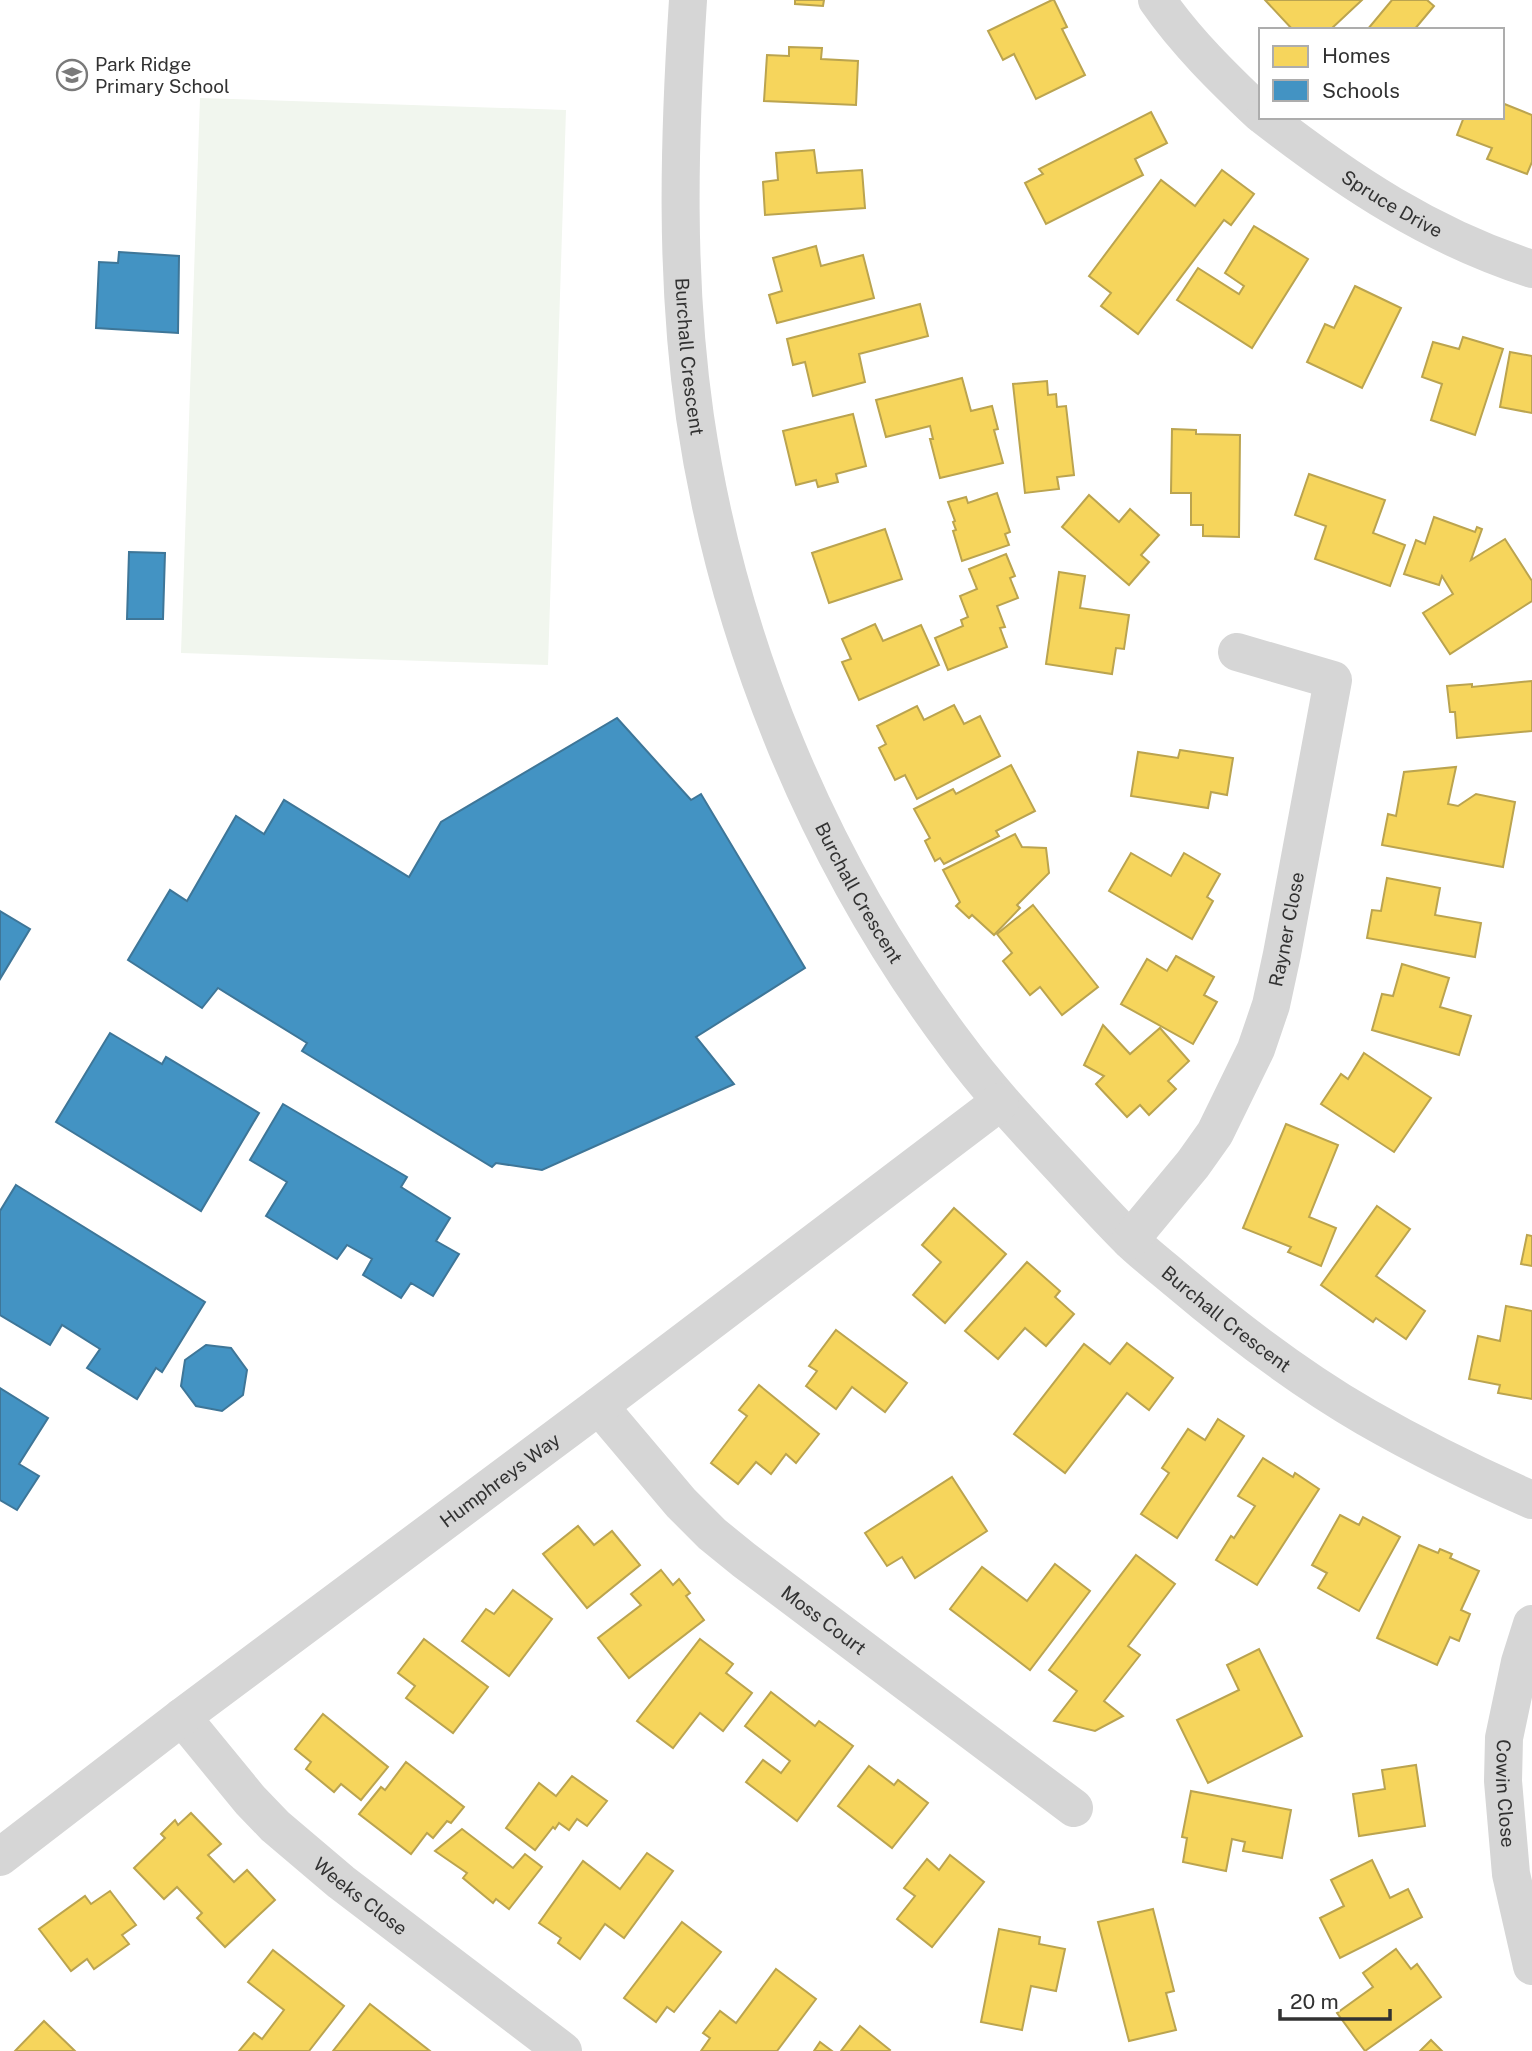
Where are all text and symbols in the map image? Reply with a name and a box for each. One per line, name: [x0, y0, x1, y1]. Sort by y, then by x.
legend: [1259, 28, 1504, 119]
text: Homes: [1322, 43, 1390, 68]
place label: Park Ridge Primary School: [95, 53, 230, 97]
school or university icon: Park Ridge Primary School: [55, 58, 89, 92]
text: Schools: [1322, 78, 1400, 103]
street label: Spruce Drive: [1337, 165, 1446, 242]
street label: Burchall Crescent: [671, 277, 709, 437]
street label: Burchall Crescent: [811, 818, 907, 967]
street label: Rayner Close: [1264, 870, 1308, 989]
street label: Burchall Crescent: [1157, 1261, 1295, 1376]
street label: Humphreys Way: [436, 1428, 564, 1532]
street label: Moss Court: [777, 1581, 871, 1659]
street label: Cowin Close: [1492, 1739, 1520, 1848]
street label: Weeks Close: [309, 1853, 412, 1940]
scale bar: [1280, 1978, 1390, 2022]
text: 20 m: [1290, 1989, 1339, 2014]

